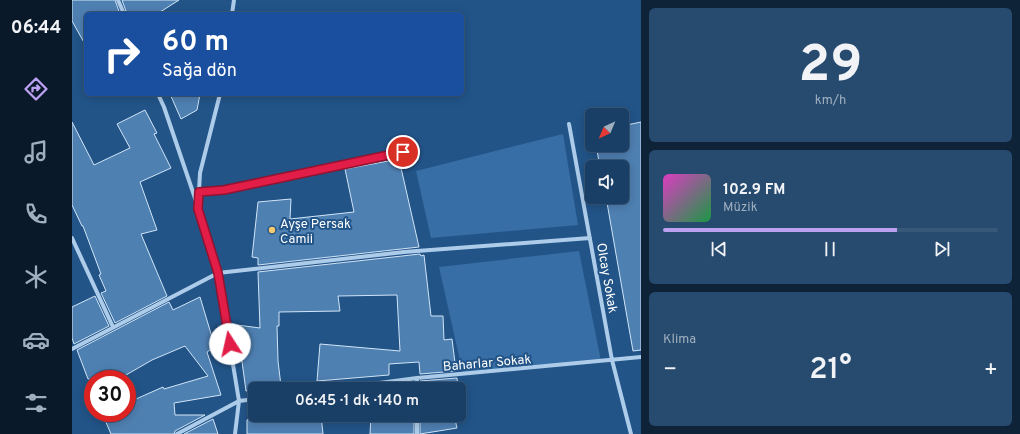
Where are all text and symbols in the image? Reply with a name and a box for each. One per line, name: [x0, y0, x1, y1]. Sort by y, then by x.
text: 06:44: [11, 17, 61, 40]
text: 60 m: [162, 25, 229, 61]
icon: right: [96, 28, 148, 80]
text: 29: [799, 34, 862, 100]
text: Sağa dön: [162, 60, 237, 83]
icon: directions: [22, 75, 50, 103]
text: km/h: [815, 93, 846, 109]
north arrow: [585, 108, 629, 152]
map controls: [585, 108, 629, 204]
pin: [386, 135, 420, 169]
icon: music: [22, 138, 50, 166]
icon: arrive: [392, 141, 414, 163]
button: sound: [585, 160, 629, 204]
text: 102.9 FM: [723, 181, 785, 200]
icon: phone: [22, 200, 50, 228]
text: Müzik: [723, 200, 758, 216]
place label: Ayşe Persak Camii: [280, 217, 351, 248]
marker: Ayşe Persak Camii: [267, 225, 277, 235]
icon: previous: [708, 238, 730, 260]
icon: pause: [819, 238, 841, 260]
icon: next: [931, 238, 953, 260]
street label: Olcay Sokak: [592, 242, 620, 315]
icon: climate: [22, 263, 50, 291]
position arrow: [209, 323, 251, 365]
icon: car: [22, 326, 50, 354]
text: Klima: [663, 332, 696, 348]
street label: Baharlar Sokak: [442, 352, 532, 376]
text: 21°: [809, 352, 852, 389]
text: −: [663, 357, 677, 384]
text: +: [984, 357, 998, 384]
speed limit sign: 30: [84, 370, 136, 422]
icon: filters: [22, 389, 50, 417]
text: 06:45 · 1 dk · 140 m: [295, 392, 419, 411]

